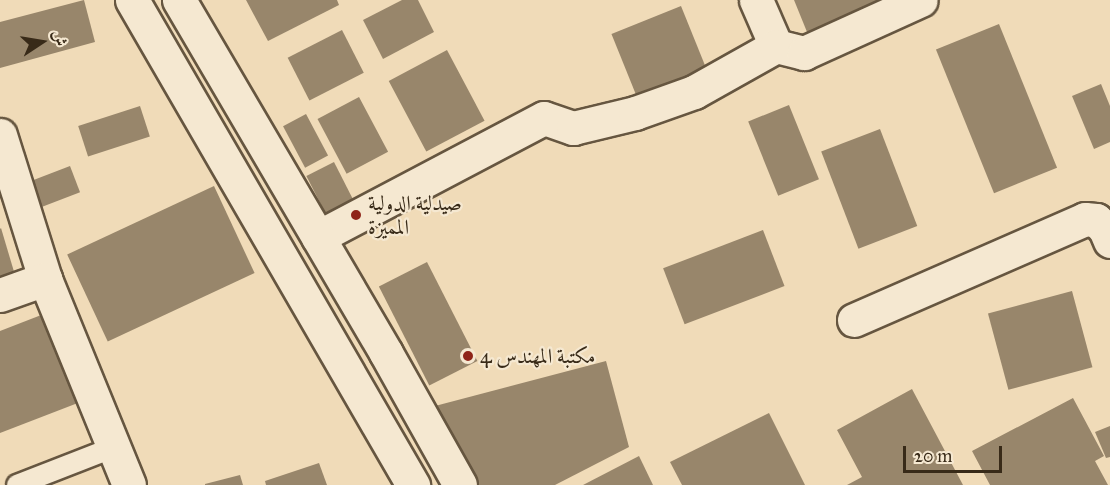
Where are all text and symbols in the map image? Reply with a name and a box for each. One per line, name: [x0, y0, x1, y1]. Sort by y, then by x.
north arrow: [12, 12, 72, 72]
text: ش: [49, 28, 71, 48]
place label: صيدلية الدولية المميزة: [368, 190, 462, 240]
marker: صيدلية الدولية المميزة: [349, 208, 363, 222]
place label: مكتبة المهندس 4: [480, 343, 596, 369]
marker: مكتبة المهندس 4: [461, 349, 475, 363]
scale bar: [906, 434, 1005, 472]
text: 20 m: [914, 445, 952, 467]

